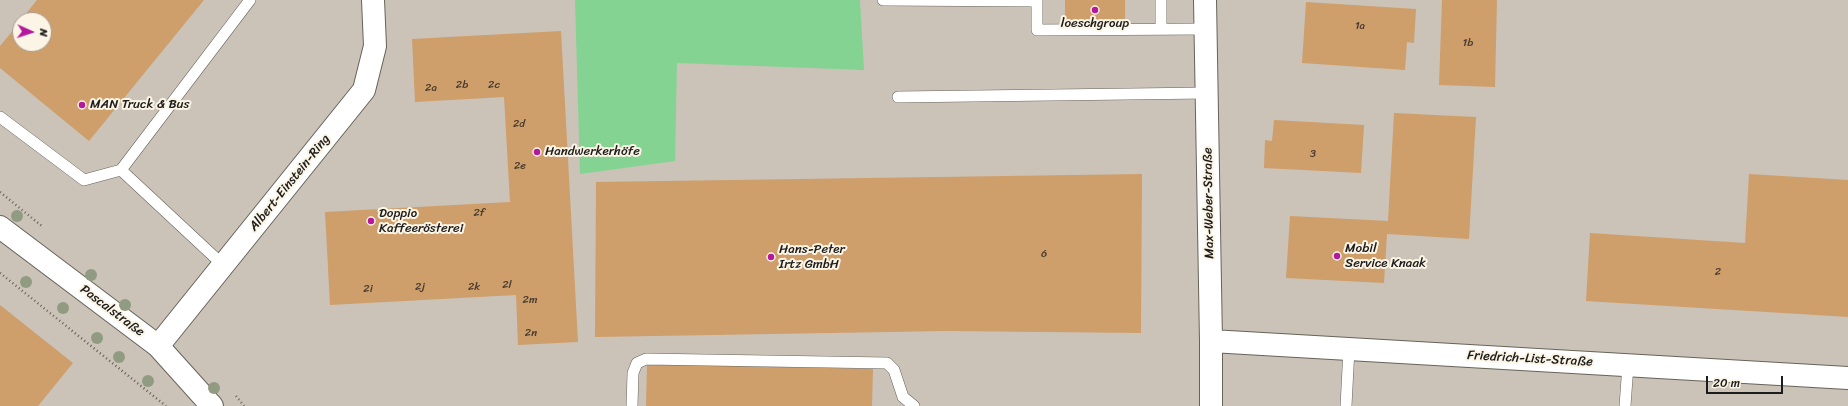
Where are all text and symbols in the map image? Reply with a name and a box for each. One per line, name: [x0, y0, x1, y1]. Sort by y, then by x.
marker: loeschgroup: [1090, 5, 1100, 15]
north arrow: [12, 12, 52, 52]
place label: loeschgroup: [1061, 16, 1129, 32]
house number: 1a: [1355, 19, 1365, 33]
text: N: [34, 28, 53, 37]
house number: 1b: [1463, 36, 1473, 50]
house number: 2b: [456, 78, 468, 92]
house number: 2c: [488, 78, 500, 92]
house number: 2a: [425, 81, 437, 95]
place label: MAN Truck & Bus: [90, 97, 190, 113]
marker: MAN Truck & Bus: [77, 100, 87, 110]
house number: 2d: [513, 117, 525, 131]
street label: Albert-Einstein-Ring: [246, 132, 334, 234]
place label: Handwerkerhöfe: [545, 144, 640, 160]
marker: Handwerkerhöfe: [532, 147, 542, 157]
street label: Max-Weber-Straße: [1200, 147, 1218, 259]
house number: 3: [1310, 147, 1316, 161]
house number: 2e: [514, 159, 526, 173]
place label: Doppio Kaffeerösterei: [379, 206, 463, 237]
house number: 2f: [473, 206, 485, 220]
marker: Doppio Kaffeerösterei: [366, 216, 376, 226]
place label: Mobil Service Knaak: [1345, 241, 1426, 272]
place label: Hans-Peter Irtz GmbH: [779, 242, 845, 273]
house number: 6: [1041, 247, 1047, 261]
marker: Mobil Service Knaak: [1332, 251, 1342, 261]
marker: Hans-Peter Irtz GmbH: [766, 252, 776, 262]
house number: 2: [1715, 265, 1721, 279]
house number: 2l: [502, 278, 512, 292]
house number: 2j: [415, 280, 425, 294]
house number: 2k: [468, 280, 480, 294]
street label: Pascalstraße: [77, 282, 147, 340]
house number: 2i: [363, 282, 373, 296]
house number: 2m: [523, 293, 537, 307]
house number: 2n: [525, 326, 537, 340]
street label: Friedrich-List-Straße: [1467, 348, 1593, 370]
scale bar: [1708, 368, 1785, 394]
text: 20 m: [1713, 372, 1740, 394]

